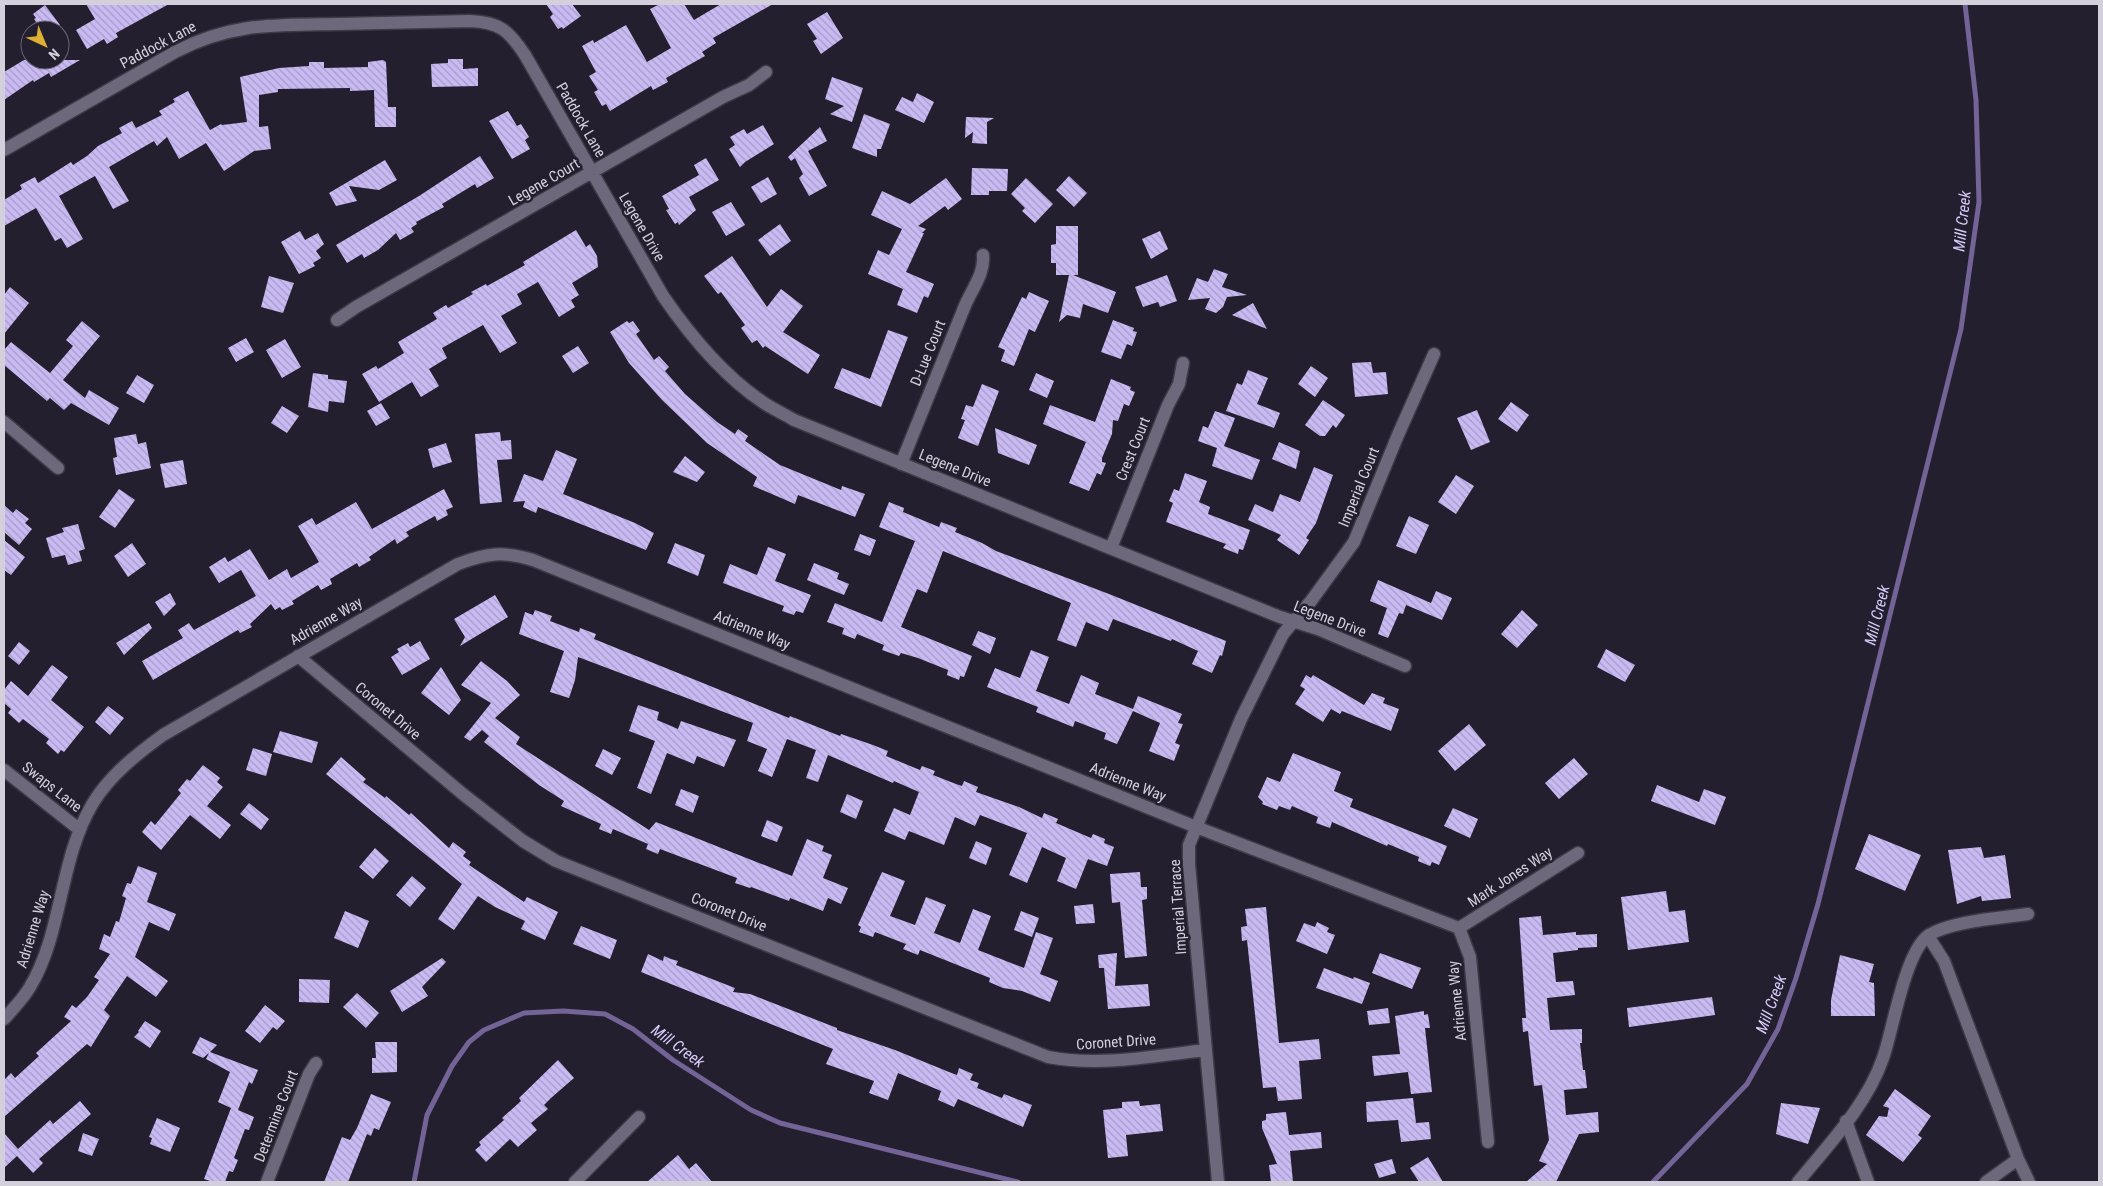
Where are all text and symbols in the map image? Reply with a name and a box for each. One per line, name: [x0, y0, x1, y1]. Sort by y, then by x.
street label: Paddock Lane: [117, 17, 199, 73]
north arrow: [20, 20, 70, 70]
text: N: [45, 46, 63, 63]
street label: Paddock Lane: [552, 79, 610, 161]
street label: Legene Court: [505, 154, 583, 210]
street label: Legene Drive: [615, 189, 669, 265]
water label: Mill Creek: [1949, 189, 1975, 252]
street label: D-Lue Court: [907, 317, 949, 389]
street label: Crest Court: [1112, 414, 1154, 484]
street label: Legene Drive: [916, 445, 994, 491]
street label: Imperial Court: [1335, 445, 1383, 529]
water label: Mill Creek: [1860, 582, 1894, 647]
street label: Adrienne Way: [287, 593, 365, 649]
street label: Legene Drive: [1291, 597, 1369, 641]
street label: Adrienne Way: [711, 607, 793, 653]
street label: Coronet Drive: [352, 678, 424, 744]
street label: Swaps Lane: [18, 758, 86, 816]
street label: Adrienne Way: [1087, 759, 1169, 805]
street label: Mark Jones Way: [1464, 843, 1556, 911]
street label: Imperial Terrace: [1166, 859, 1190, 955]
street label: Adrienne Way: [13, 888, 53, 970]
street label: Coronet Drive: [688, 889, 770, 935]
street label: Adrienne Way: [1444, 960, 1470, 1042]
water label: Mill Creek: [1752, 971, 1791, 1036]
water label: Mill Creek: [648, 1020, 709, 1072]
street label: Coronet Drive: [1075, 1030, 1157, 1054]
street label: Determine Court: [250, 1068, 302, 1164]

